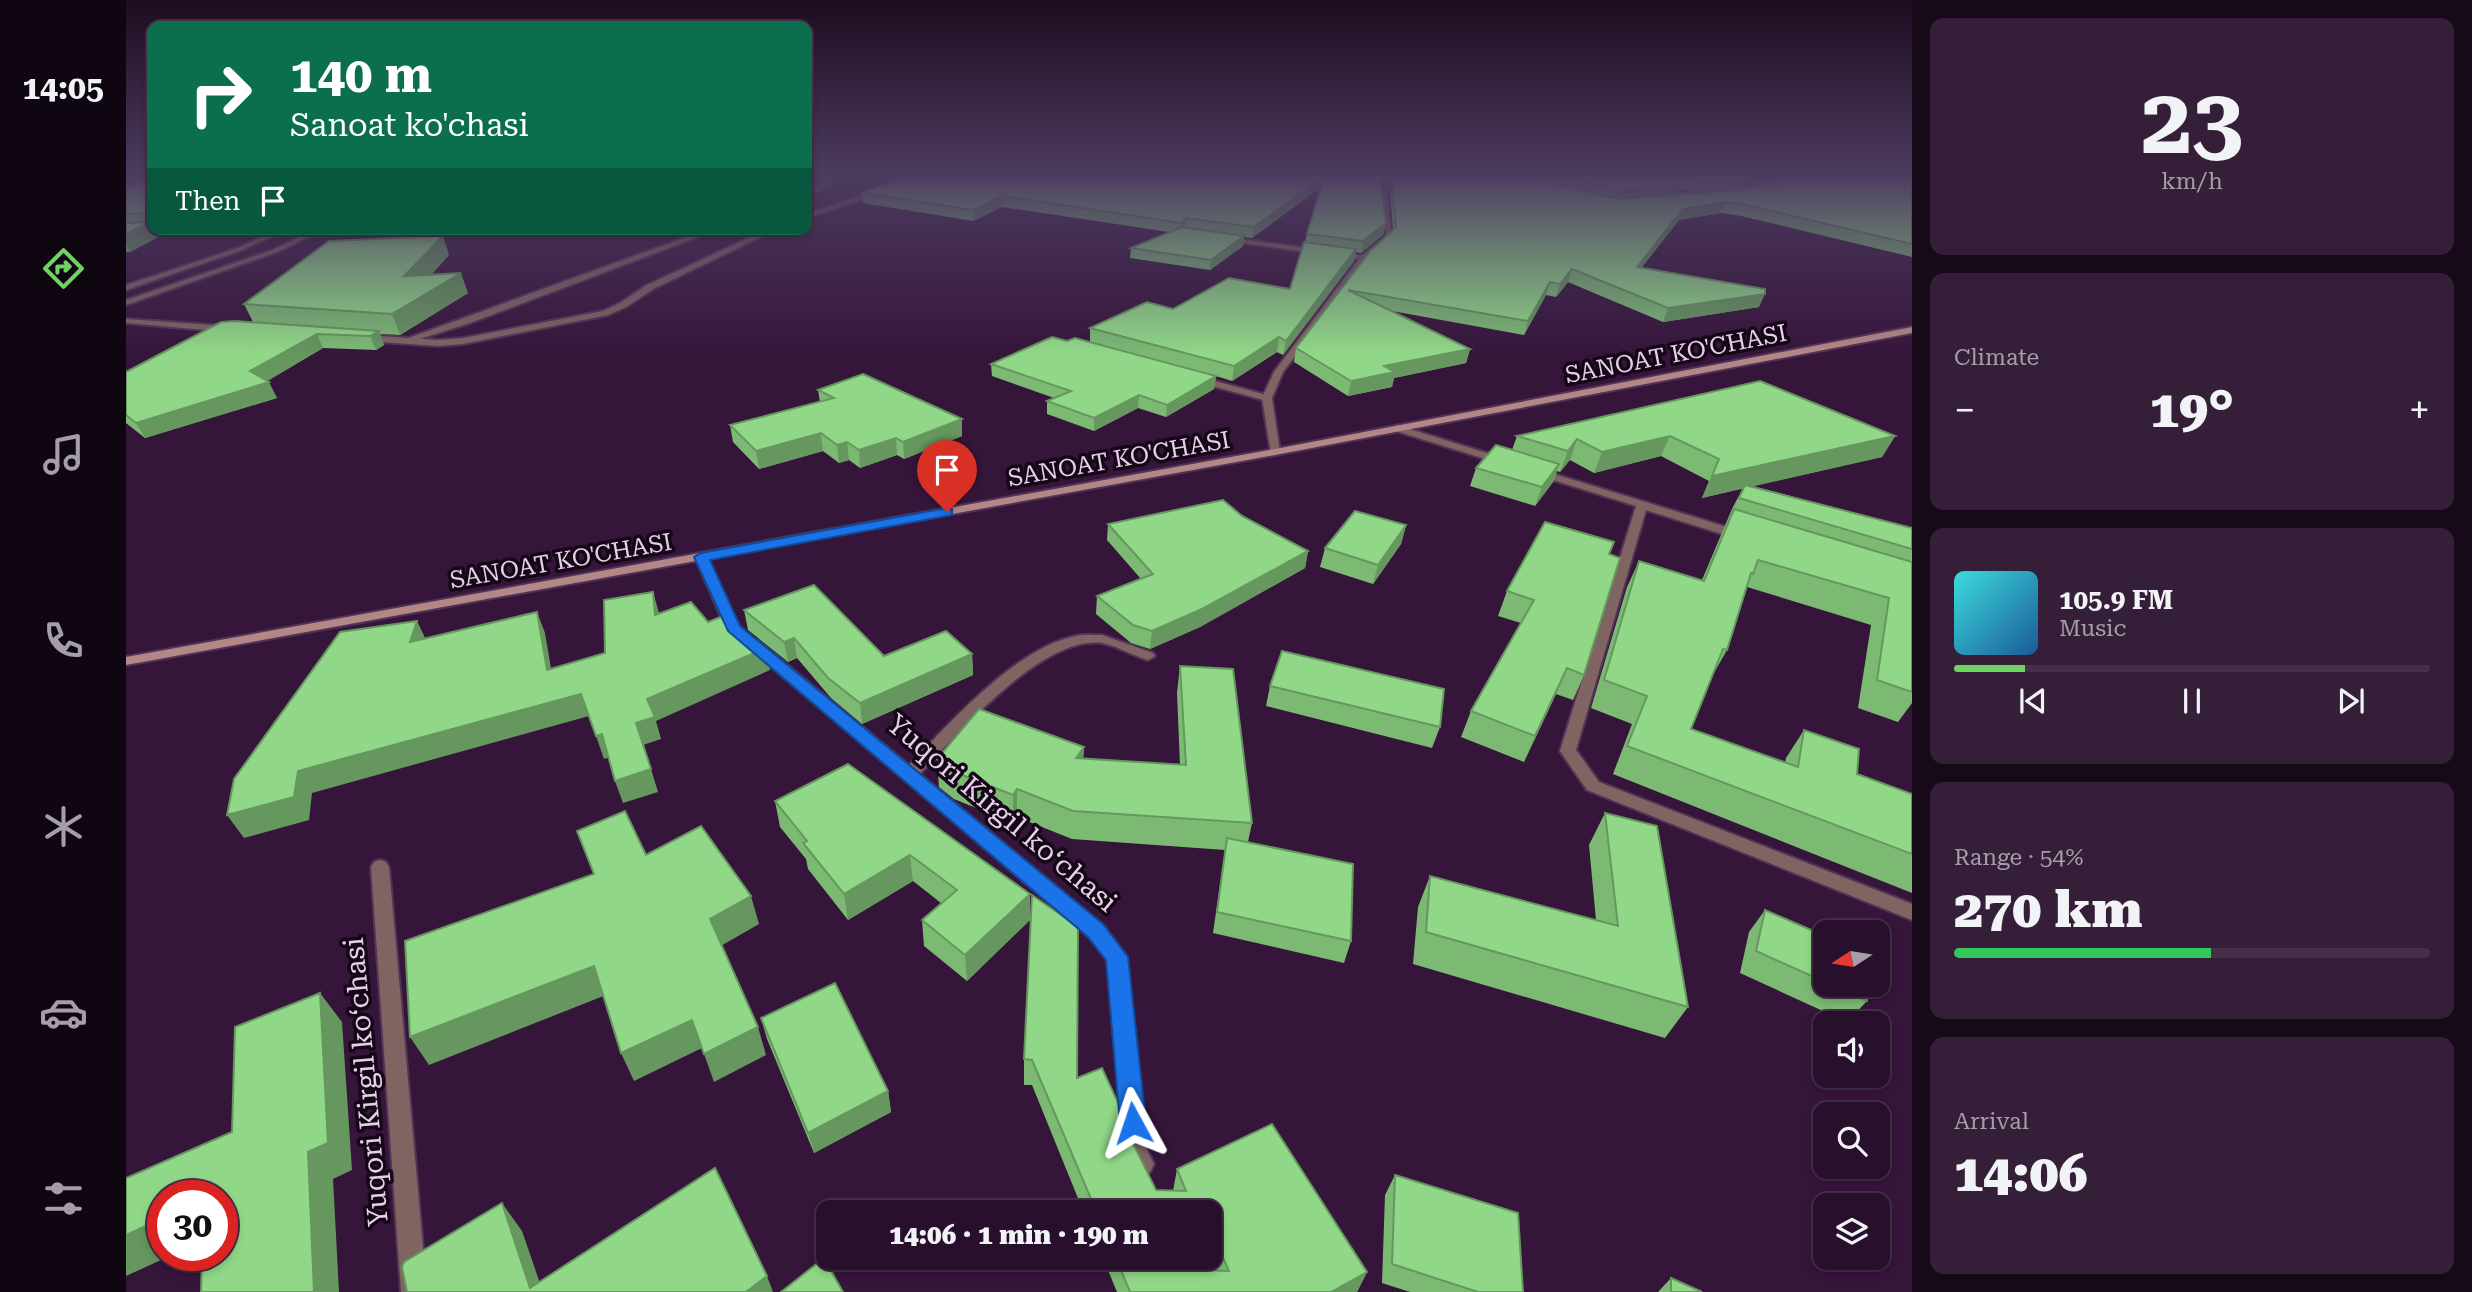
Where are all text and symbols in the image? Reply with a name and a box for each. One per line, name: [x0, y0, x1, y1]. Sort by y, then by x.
text: 140 m: [290, 47, 432, 104]
icon: right: [175, 49, 266, 140]
text: 14:05: [22, 69, 104, 107]
text: 23: [2141, 69, 2243, 175]
text: Sanoat ko'chasi: [290, 106, 529, 144]
text: km/h: [2161, 168, 2223, 195]
icon: arrive: [254, 182, 292, 220]
text: Then: [175, 186, 240, 216]
icon: directions: [39, 244, 88, 293]
street label: SANOAT KO'CHASI: [1563, 319, 1789, 389]
text: Climate: [1954, 344, 2039, 371]
text: 19°: [2150, 379, 2234, 440]
text: −: [1954, 388, 1975, 432]
text: +: [2409, 388, 2430, 432]
street label: SANOAT KO'CHASI: [1006, 426, 1232, 492]
icon: music: [39, 430, 88, 479]
pin: [917, 440, 977, 512]
icon: arrive: [928, 451, 966, 489]
street label: SANOAT KO'CHASI: [448, 528, 674, 594]
text: 105.9 FM: [2059, 585, 2173, 615]
text: Music: [2059, 615, 2126, 642]
icon: phone: [39, 616, 88, 665]
icon: previous: [2014, 682, 2052, 720]
icon: pause: [2173, 682, 2211, 720]
icon: next: [2332, 682, 2370, 720]
street label: Yuqori Kirgil koʻchasi: [880, 707, 1124, 919]
icon: climate: [39, 802, 88, 851]
text: Range · 54%: [1954, 844, 2083, 871]
text: 270 km: [1954, 879, 2142, 940]
north arrow: [1813, 920, 1890, 998]
map controls: [1813, 920, 1890, 1270]
street label: Yuqori Kirgil koʻchasi: [337, 936, 395, 1228]
icon: car: [39, 988, 88, 1037]
button: sound: [1813, 1011, 1890, 1088]
position arrow: [1096, 1086, 1170, 1160]
button: search: [1813, 1102, 1890, 1179]
text: Arrival: [1954, 1108, 2029, 1135]
text: 14:06: [1954, 1143, 2088, 1204]
icon: filters: [39, 1174, 88, 1223]
speed limit sign: 30: [147, 1180, 238, 1271]
button: layers: [1813, 1193, 1890, 1270]
text: 14:06 · 1 min · 190 m: [889, 1220, 1149, 1250]

